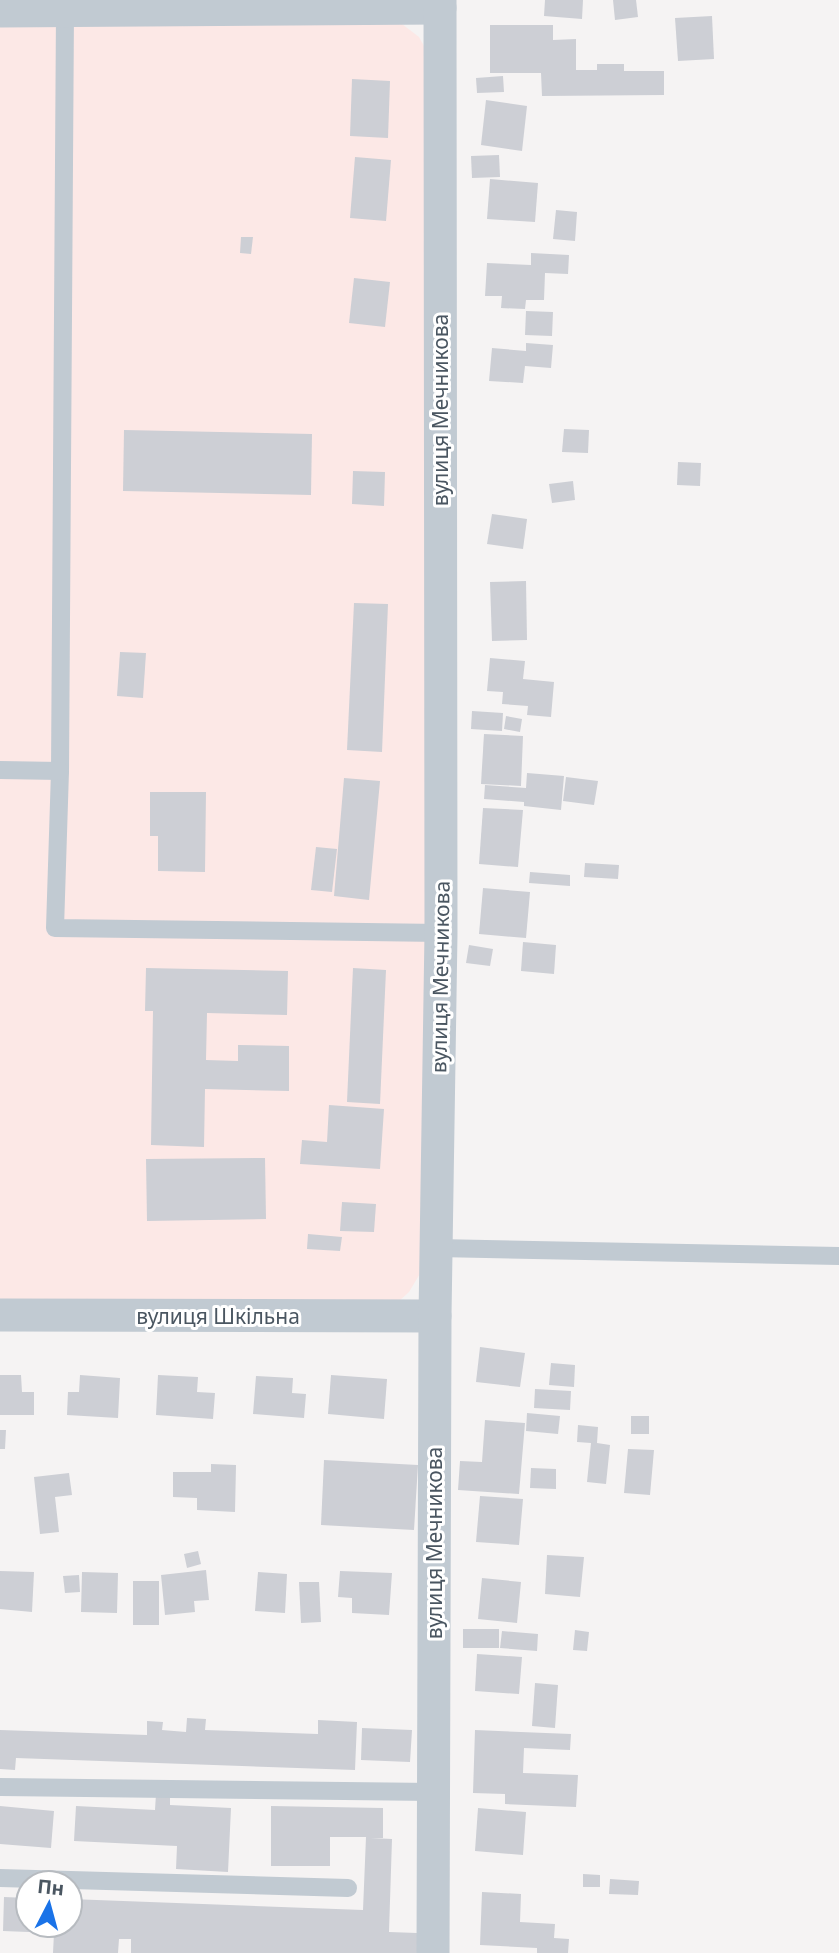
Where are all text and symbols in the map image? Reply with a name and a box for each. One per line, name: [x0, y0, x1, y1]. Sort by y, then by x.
street label: вулиця Мечникова: [426, 314, 454, 506]
street label: вулиця Мечникова: [424, 881, 456, 1073]
street label: вулиця Шкільна: [136, 1302, 300, 1330]
street label: вулиця Мечникова: [420, 1447, 448, 1639]
north arrow: [14, 1869, 84, 1939]
text: Пн: [36, 1873, 66, 1901]

